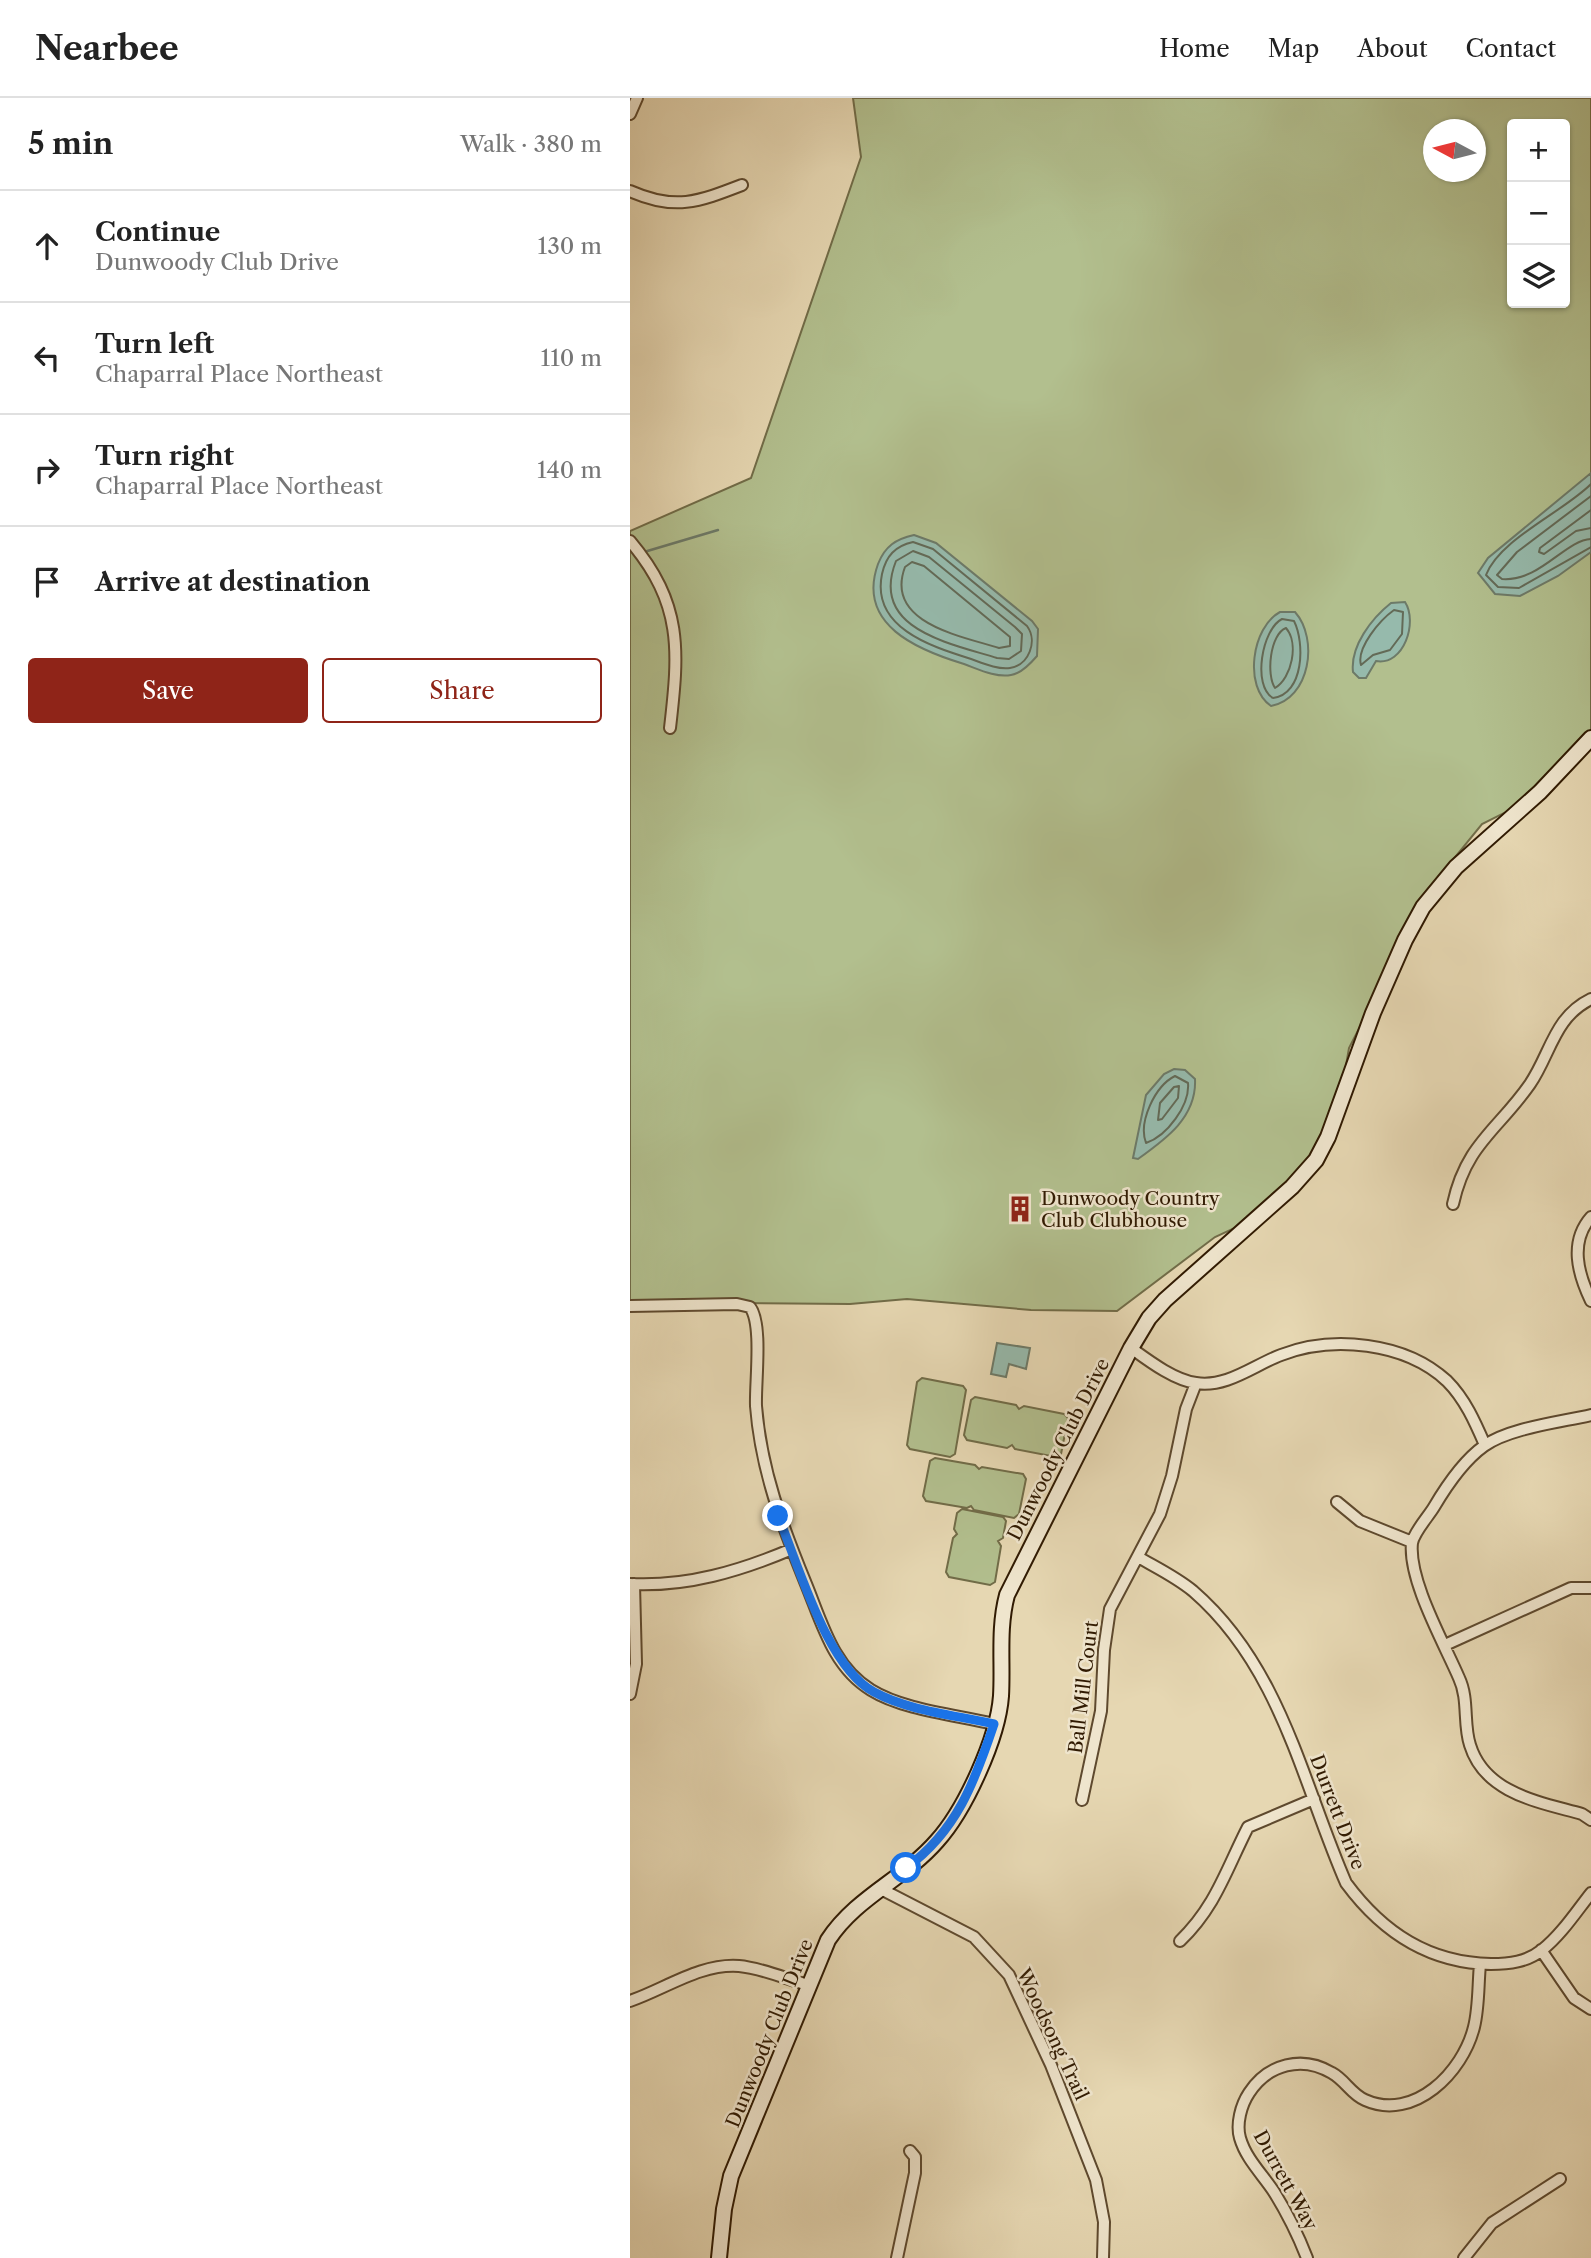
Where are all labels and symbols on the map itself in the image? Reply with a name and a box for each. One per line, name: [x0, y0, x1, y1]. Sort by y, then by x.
north arrow: [1423, 119, 1486, 182]
place label: Dunwoody Country Club Clubhouse: [1041, 1187, 1220, 1232]
building icon: Dunwoody Country Club Clubhouse: [1005, 1194, 1035, 1224]
street label: Dunwoody Club Drive: [1002, 1354, 1114, 1544]
route end: [762, 1500, 793, 1531]
street label: Ball Mill Court: [1064, 1619, 1103, 1755]
street label: Durrett Drive: [1305, 1751, 1370, 1873]
route start: [890, 1852, 921, 1883]
street label: Dunwoody Club Drive: [721, 1936, 818, 2131]
street label: Woodsong Trail: [1012, 1964, 1093, 2104]
street label: Durrett Way: [1249, 2126, 1323, 2235]

